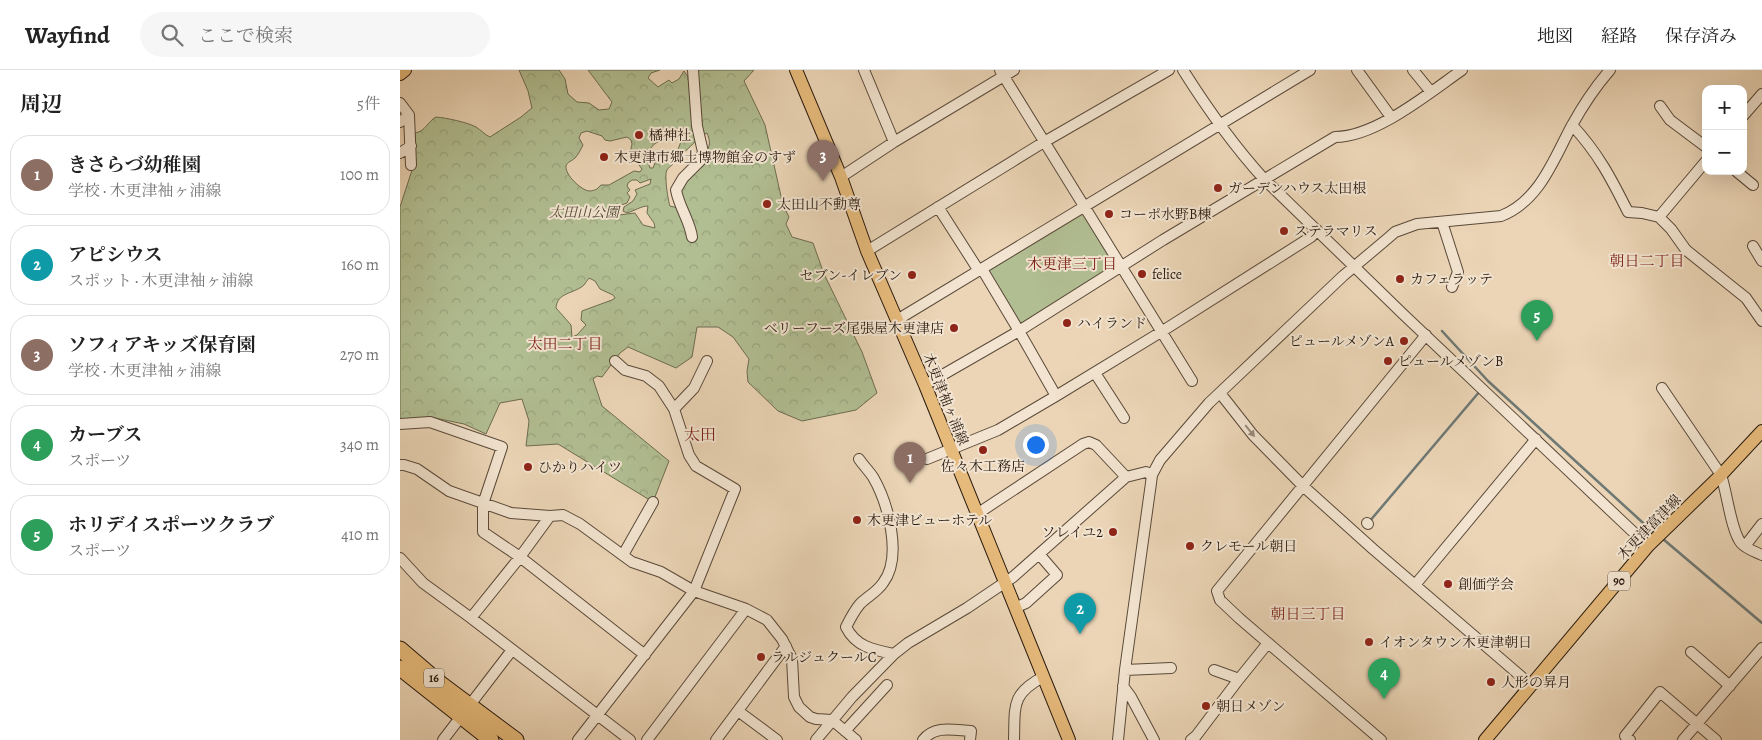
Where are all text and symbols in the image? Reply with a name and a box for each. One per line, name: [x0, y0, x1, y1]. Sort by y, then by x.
search box: [140, 12, 490, 57]
text: Wayfind: [25, 19, 110, 51]
icon: search: [158, 21, 186, 49]
text: ここで検索: [198, 23, 293, 49]
text: 地図: [1537, 24, 1573, 48]
text: 経路: [1601, 24, 1637, 48]
text: 保存済み: [1665, 24, 1737, 48]
map controls: [1702, 85, 1747, 175]
button: +: [1702, 85, 1747, 130]
text: 周辺: [20, 90, 62, 118]
text: 5件: [357, 93, 380, 115]
place label: 橘神社: [649, 126, 691, 145]
marker: 橘神社: [633, 129, 645, 141]
button: −: [1702, 130, 1747, 175]
pin: 3: [807, 140, 839, 181]
place label: 木更津市郷土博物館金のすず: [614, 148, 796, 167]
marker: 木更津市郷土博物館金のすず: [598, 151, 610, 163]
text: きさらづ幼稚園: [68, 152, 201, 178]
text: 1: [34, 164, 40, 186]
text: 100 m: [340, 164, 379, 186]
place label: ガーデンハウス太田根: [1228, 179, 1366, 198]
text: 学校 · 木更津袖ヶ浦線: [68, 180, 222, 202]
marker: ガーデンハウス太田根: [1212, 182, 1224, 194]
place label: 太田山不動尊: [777, 195, 861, 214]
marker: 太田山不動尊: [761, 198, 773, 210]
park label: 太田山公園: [549, 203, 621, 222]
place label: コーポ水野B棟: [1119, 205, 1211, 224]
marker: コーポ水野B棟: [1103, 208, 1115, 220]
place label: ステラマリス: [1294, 222, 1377, 241]
marker: ステラマリス: [1278, 225, 1290, 237]
text: アピシウス: [68, 242, 162, 268]
district label: 朝日二丁目: [1609, 251, 1685, 271]
text: 2: [33, 254, 41, 276]
text: 160 m: [341, 254, 379, 276]
district label: 木更津三丁目: [1027, 254, 1117, 274]
place label: felice: [1152, 265, 1182, 284]
place label: セブン-イレブン: [800, 266, 902, 285]
marker: felice: [1136, 268, 1148, 280]
marker: セブン-イレブン: [906, 269, 918, 281]
text: スポット · 木更津袖ヶ浦線: [68, 270, 254, 292]
place label: カフェラッテ: [1410, 270, 1493, 289]
marker: カフェラッテ: [1394, 273, 1406, 285]
pin: 5: [1521, 300, 1553, 341]
place label: ハイランド: [1077, 314, 1147, 333]
marker: ハイランド: [1061, 317, 1073, 329]
place label: ベリーフーズ尾張屋木更津店: [764, 319, 944, 338]
marker: ベリーフーズ尾張屋木更津店: [948, 322, 960, 334]
text: ソフィアキッズ保育園: [68, 332, 255, 358]
place label: ピュールメゾンA: [1289, 332, 1395, 351]
district label: 太田二丁目: [527, 334, 603, 354]
marker: ピュールメゾンA: [1398, 335, 1410, 347]
text: 3: [34, 344, 40, 366]
text: 270 m: [340, 344, 379, 366]
street label: 木更津袖ヶ浦線: [918, 350, 973, 448]
place label: ピュールメゾンB: [1398, 352, 1503, 371]
marker: ピュールメゾンB: [1382, 355, 1394, 367]
text: 学校 · 木更津袖ヶ浦線: [68, 360, 222, 382]
text: カーブス: [68, 422, 142, 448]
district label: 太田: [684, 424, 716, 446]
one-way arrow: [1245, 424, 1256, 437]
your location: [1023, 432, 1049, 458]
text: 4: [33, 434, 41, 456]
text: 340 m: [340, 434, 379, 456]
pin: 1: [894, 442, 926, 483]
marker: 佐々木工務店: [977, 444, 989, 456]
text: スポーツ: [68, 450, 131, 472]
place label: 佐々木工務店: [941, 457, 1025, 476]
place label: ひかりハイツ: [538, 458, 622, 477]
marker: ひかりハイツ: [522, 461, 534, 473]
street label: 木更津富津線: [1613, 491, 1685, 564]
place label: 木更津ビューホテル: [867, 511, 992, 530]
text: ホリデイスポーツクラブ: [68, 512, 274, 538]
marker: 木更津ビューホテル: [851, 514, 863, 526]
place label: ソレイユ2: [1042, 523, 1103, 542]
text: 5: [34, 524, 40, 546]
text: 410 m: [341, 524, 379, 546]
marker: ソレイユ2: [1107, 526, 1119, 538]
place label: クレモール朝日: [1200, 537, 1297, 556]
text: スポーツ: [68, 540, 131, 562]
marker: クレモール朝日: [1184, 540, 1196, 552]
road number: 90: [1608, 572, 1630, 590]
place label: 創価学会: [1458, 575, 1514, 594]
marker: 創価学会: [1442, 578, 1454, 590]
pin: 2: [1064, 593, 1096, 634]
district label: 朝日三丁目: [1270, 604, 1346, 624]
place label: イオンタウン木更津朝日: [1379, 633, 1532, 652]
marker: イオンタウン木更津朝日: [1363, 636, 1375, 648]
place label: ラルジュクールC: [771, 648, 877, 667]
marker: ラルジュクールC: [755, 651, 767, 663]
pin: 4: [1368, 658, 1400, 699]
road number: 16: [424, 668, 444, 688]
place label: 人形の昇月: [1501, 673, 1571, 692]
marker: 人形の昇月: [1485, 676, 1497, 688]
place label: 朝日メゾン: [1216, 697, 1286, 716]
marker: 朝日メゾン: [1200, 700, 1212, 712]

